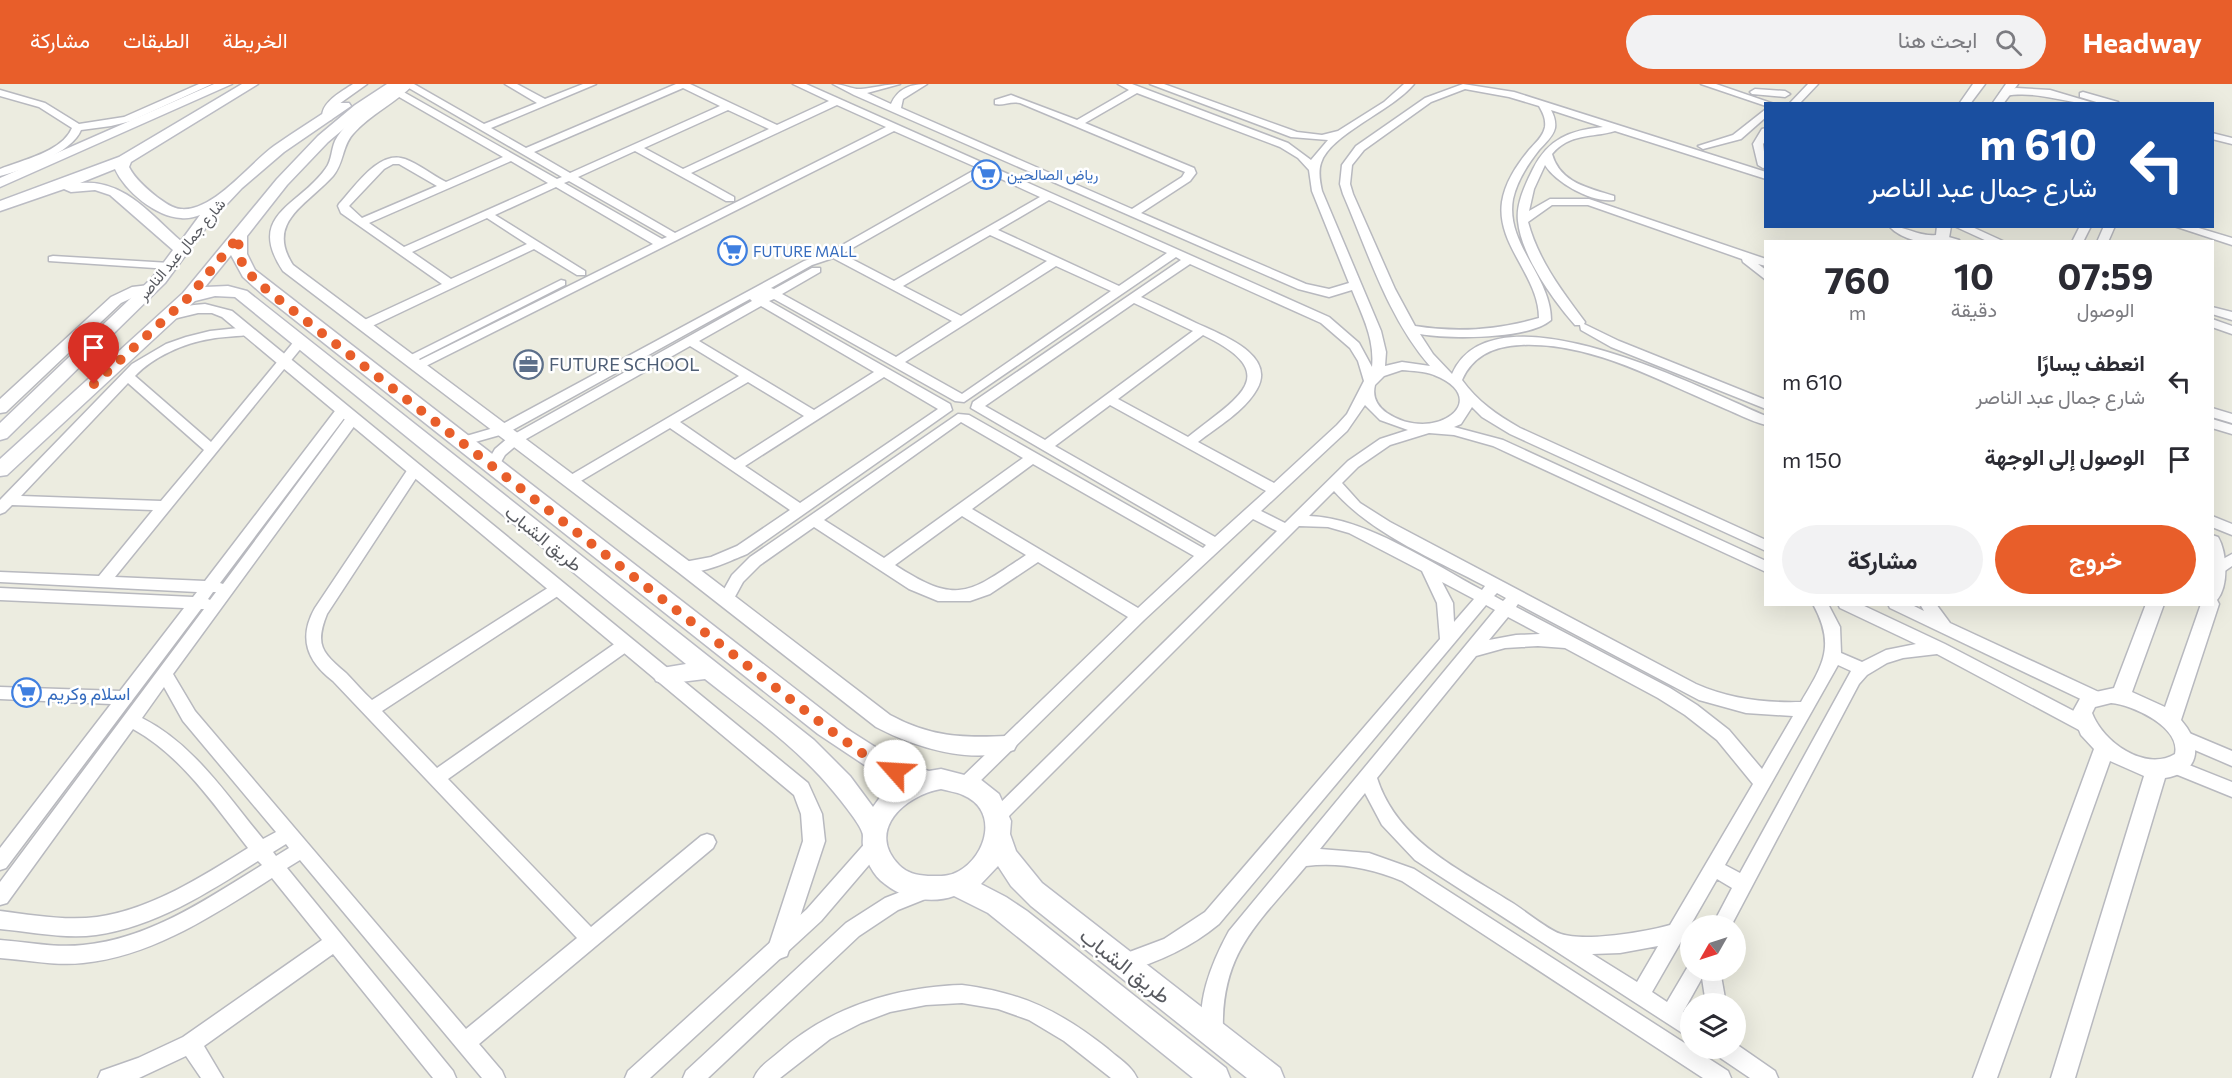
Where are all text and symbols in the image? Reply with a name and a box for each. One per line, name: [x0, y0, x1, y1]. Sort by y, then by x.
search box: [1626, 15, 2046, 69]
text: Headway: [2082, 25, 2202, 59]
text: ابحث هنا: [1898, 26, 1977, 53]
icon: search: [1992, 26, 2025, 59]
text: مشاركة: [30, 27, 90, 52]
text: الطبقات: [123, 27, 190, 52]
text: الخريطة: [223, 27, 288, 52]
text: 610 m: [1979, 117, 2097, 169]
icon: left: [2118, 126, 2196, 204]
supermarket icon: رياض الصالحين: [970, 158, 1002, 190]
place label: رياض الصالحين: [1007, 165, 1098, 185]
text: شارع جمال عبد الناصر: [1868, 170, 2097, 203]
street label: شارع جمال عبد الناصر: [133, 194, 231, 306]
supermarket icon: FUTURE MALL: [716, 235, 748, 267]
place label: FUTURE MALL: [753, 242, 857, 260]
text: 10: [1954, 253, 1994, 297]
text: 07:59: [2057, 253, 2154, 297]
text: 760: [1825, 257, 1890, 301]
text: دقيقة: [1951, 297, 1997, 321]
text: الوصول: [2077, 297, 2134, 321]
text: m: [1849, 300, 1866, 324]
pin: [68, 322, 119, 384]
icon: arrive: [77, 331, 110, 364]
office icon: FUTURE SCHOOL: [512, 348, 544, 380]
text: انعطف يسارًا: [2037, 349, 2145, 376]
place label: FUTURE SCHOOL: [549, 353, 699, 375]
icon: left: [2163, 365, 2196, 398]
text: 610 m: [1782, 368, 1843, 395]
text: شارع جمال عبد الناصر: [1976, 384, 2145, 408]
text: الوصول إلى الوجهة: [1985, 443, 2145, 470]
icon: arrive: [2163, 443, 2196, 476]
text: 150 m: [1782, 446, 1842, 473]
street label: طريق الشباب: [500, 500, 587, 577]
button: مشاركة: [1782, 525, 1983, 594]
button: خروج: [1995, 525, 2196, 594]
supermarket icon: اسلام وكريم: [10, 677, 42, 709]
place label: اسلام وكريم: [47, 682, 130, 706]
position arrow: [863, 739, 927, 803]
north arrow: [1680, 915, 1746, 981]
map controls: [1680, 915, 1746, 1059]
street label: طريق الشباب: [1074, 922, 1176, 1010]
button: layers: [1680, 993, 1746, 1059]

